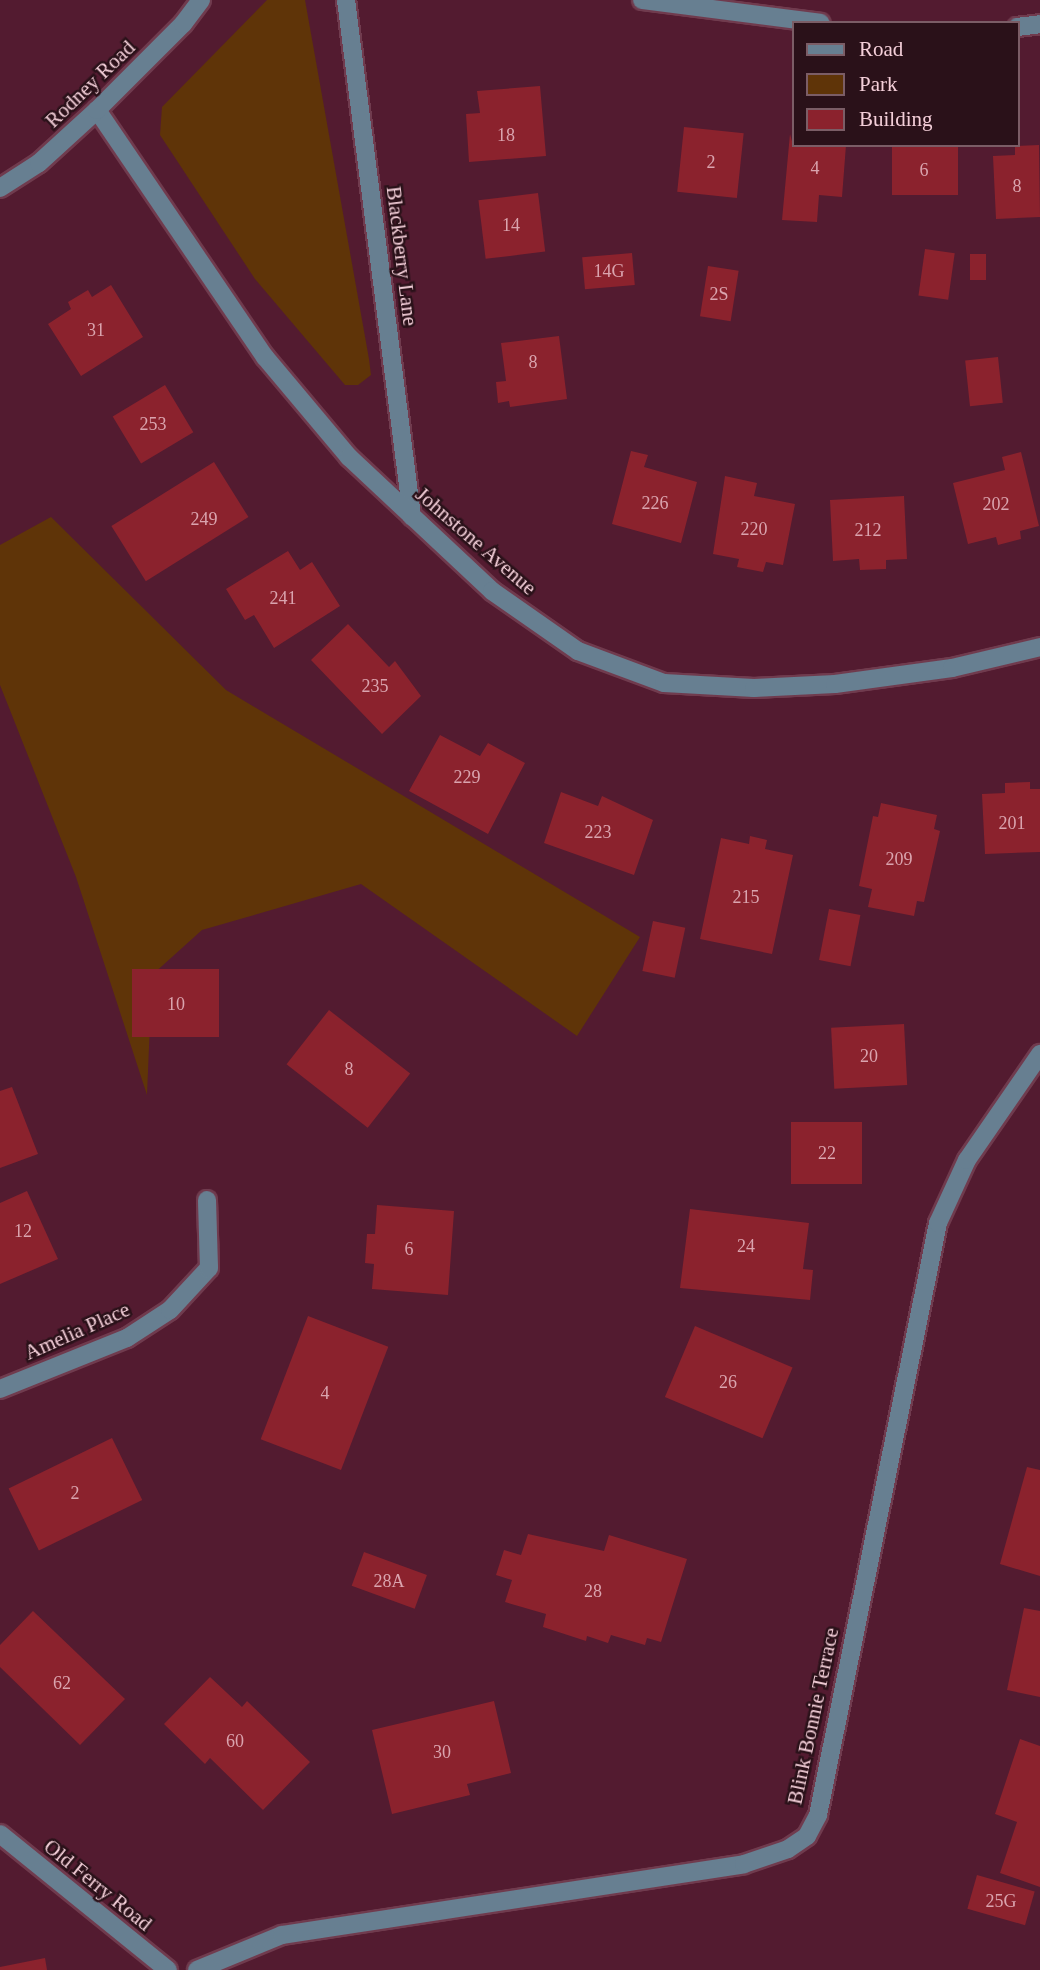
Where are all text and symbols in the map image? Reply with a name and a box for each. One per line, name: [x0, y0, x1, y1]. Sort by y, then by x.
legend: [792, 21, 1019, 147]
street label: Rodney Road: [40, 35, 140, 133]
text: Road: [859, 37, 903, 61]
text: Park: [859, 72, 898, 96]
text: Building: [859, 107, 933, 131]
house number: 18: [497, 124, 515, 146]
house number: 2: [706, 151, 716, 173]
house number: 4: [810, 157, 820, 179]
house number: 6: [920, 159, 928, 181]
house number: 8: [1012, 175, 1021, 197]
street label: Blackberry Lane: [381, 185, 423, 327]
house number: 14: [502, 214, 520, 236]
house number: 14G: [594, 260, 624, 282]
house number: 2S: [709, 283, 729, 305]
house number: 31: [87, 319, 105, 341]
house number: 8: [528, 351, 538, 373]
house number: 253: [140, 413, 166, 435]
street label: Johnstone Avenue: [410, 481, 542, 601]
house number: 226: [642, 492, 668, 514]
house number: 202: [982, 493, 1009, 515]
house number: 249: [190, 508, 218, 530]
house number: 220: [740, 518, 768, 540]
house number: 212: [854, 519, 882, 541]
house number: 241: [270, 587, 296, 609]
house number: 235: [362, 675, 388, 697]
house number: 229: [453, 766, 480, 788]
house number: 201: [999, 812, 1026, 834]
house number: 223: [584, 821, 612, 843]
house number: 209: [885, 848, 912, 870]
house number: 215: [732, 886, 760, 908]
house number: 10: [167, 993, 185, 1015]
house number: 20: [860, 1045, 878, 1067]
house number: 8: [344, 1058, 354, 1080]
house number: 22: [818, 1142, 836, 1164]
house number: 12: [14, 1220, 32, 1242]
house number: 24: [737, 1235, 755, 1257]
house number: 6: [404, 1238, 414, 1260]
street label: Amelia Place: [20, 1297, 134, 1365]
house number: 26: [719, 1371, 737, 1393]
house number: 4: [320, 1382, 330, 1404]
house number: 2: [70, 1482, 79, 1504]
house number: 28A: [374, 1570, 404, 1592]
house number: 28: [584, 1580, 602, 1602]
street label: Blink Bonnie Terrace: [782, 1625, 844, 1807]
house number: 62: [53, 1672, 71, 1694]
house number: 60: [226, 1730, 244, 1752]
house number: 30: [433, 1741, 451, 1763]
street label: Old Ferry Road: [39, 1834, 157, 1936]
house number: 25G: [986, 1890, 1016, 1912]

